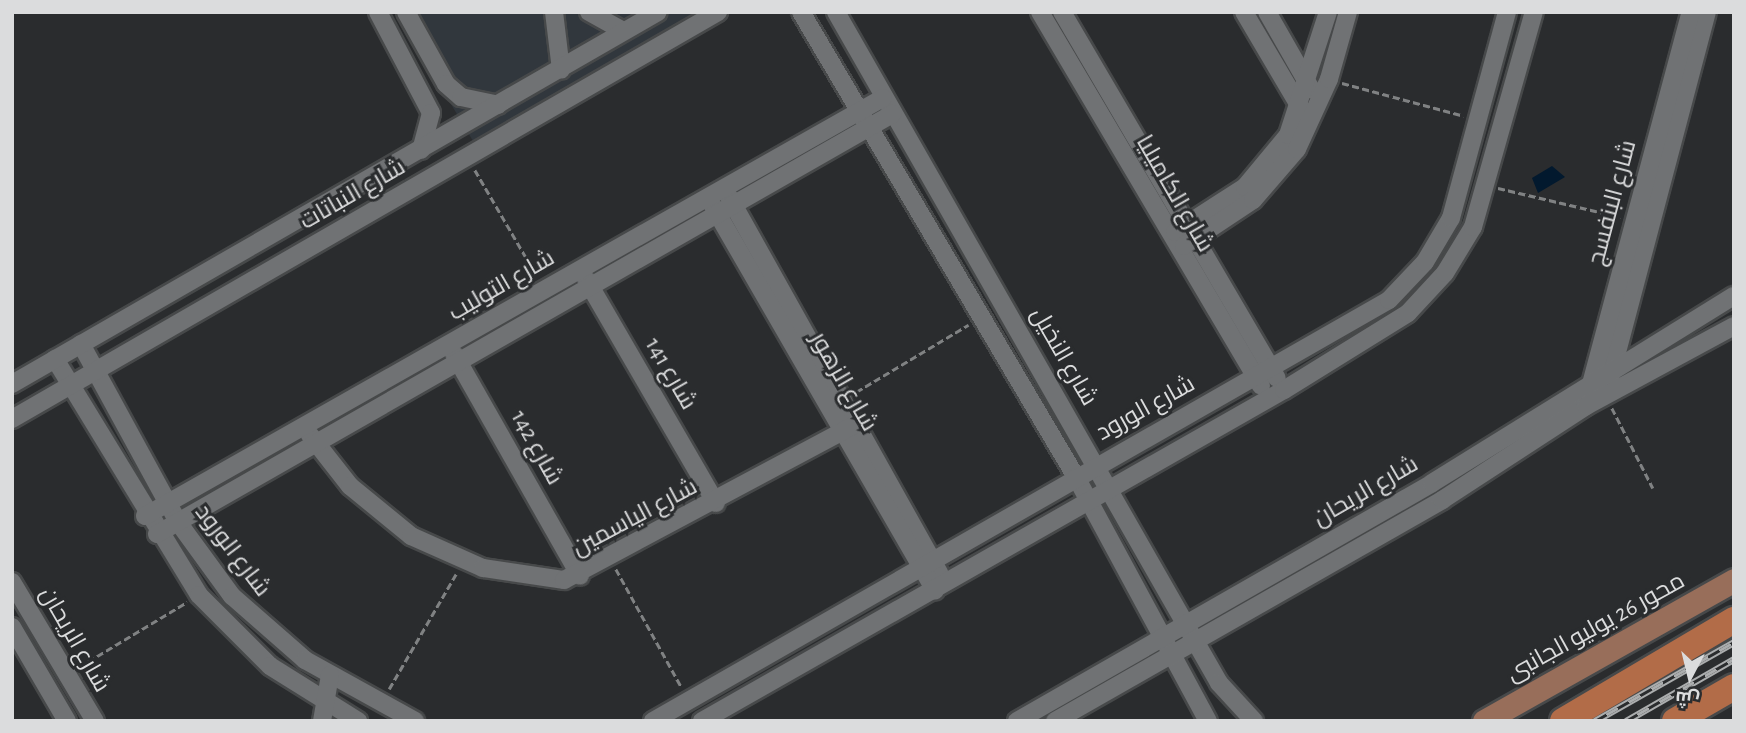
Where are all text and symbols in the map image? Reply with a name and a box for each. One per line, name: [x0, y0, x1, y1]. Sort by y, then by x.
street label: شارع الكاميليا: [1129, 130, 1219, 258]
street label: شارع البنفسج: [1582, 137, 1644, 269]
street label: شارع النباتات: [295, 153, 411, 237]
street label: شارع التوليب: [444, 244, 560, 328]
street label: شارع النخيل: [1023, 303, 1103, 411]
street label: شارع الزهور: [803, 327, 883, 437]
street label: شارع 141: [638, 333, 702, 415]
street label: شارع الورود: [1092, 370, 1200, 448]
street label: شارع 142: [504, 406, 568, 490]
street label: شارع الريحان: [1308, 450, 1424, 534]
street label: شارع الياسمين: [568, 473, 702, 563]
street label: شارع الورود: [188, 499, 276, 603]
street label: محور 26 يوليو الجانبى: [1502, 567, 1690, 689]
street label: شارع الريحان: [32, 582, 116, 698]
north arrow: [1655, 642, 1725, 712]
text: ش: [1674, 687, 1701, 709]

